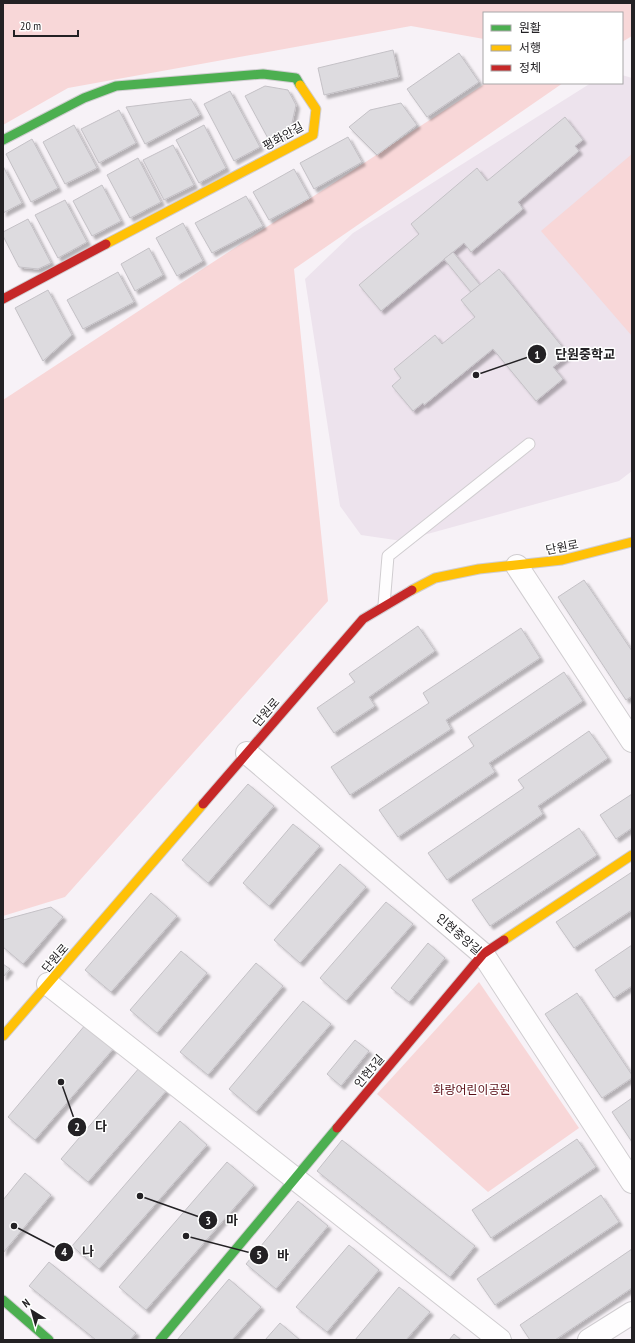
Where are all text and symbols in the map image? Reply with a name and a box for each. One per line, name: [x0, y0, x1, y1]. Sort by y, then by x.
scale bar: [14, 12, 78, 38]
legend: [483, 12, 623, 84]
text: 20 m: [20, 18, 41, 33]
text: 원활: [519, 20, 541, 35]
text: 서행: [519, 40, 541, 55]
text: 정체: [519, 60, 541, 75]
street label: 평화안길: [260, 119, 306, 153]
callout: 단원중학교: [527, 342, 623, 367]
text: 단원중학교: [555, 346, 615, 363]
text: 1: [534, 347, 540, 362]
street label: 단원로: [544, 536, 580, 558]
street label: 단원로: [249, 695, 283, 729]
street label: 인현중앙길: [433, 910, 485, 958]
street label: 단원로: [38, 941, 72, 975]
street label: 인현3길: [351, 1051, 387, 1091]
park label: 화랑어린이공원: [433, 1082, 511, 1097]
callout: 다: [67, 1114, 115, 1139]
text: 다: [95, 1118, 107, 1135]
text: 2: [74, 1119, 80, 1134]
callout: 마: [198, 1208, 246, 1233]
text: 마: [226, 1212, 238, 1229]
text: 3: [205, 1213, 211, 1228]
callout: 나: [54, 1239, 102, 1264]
text: 나: [82, 1243, 94, 1260]
callout: 바: [249, 1243, 297, 1268]
text: 4: [61, 1244, 67, 1259]
text: 5: [256, 1247, 262, 1262]
text: 바: [277, 1247, 289, 1264]
north arrow: [12, 1291, 52, 1331]
text: N: [19, 1296, 33, 1310]

